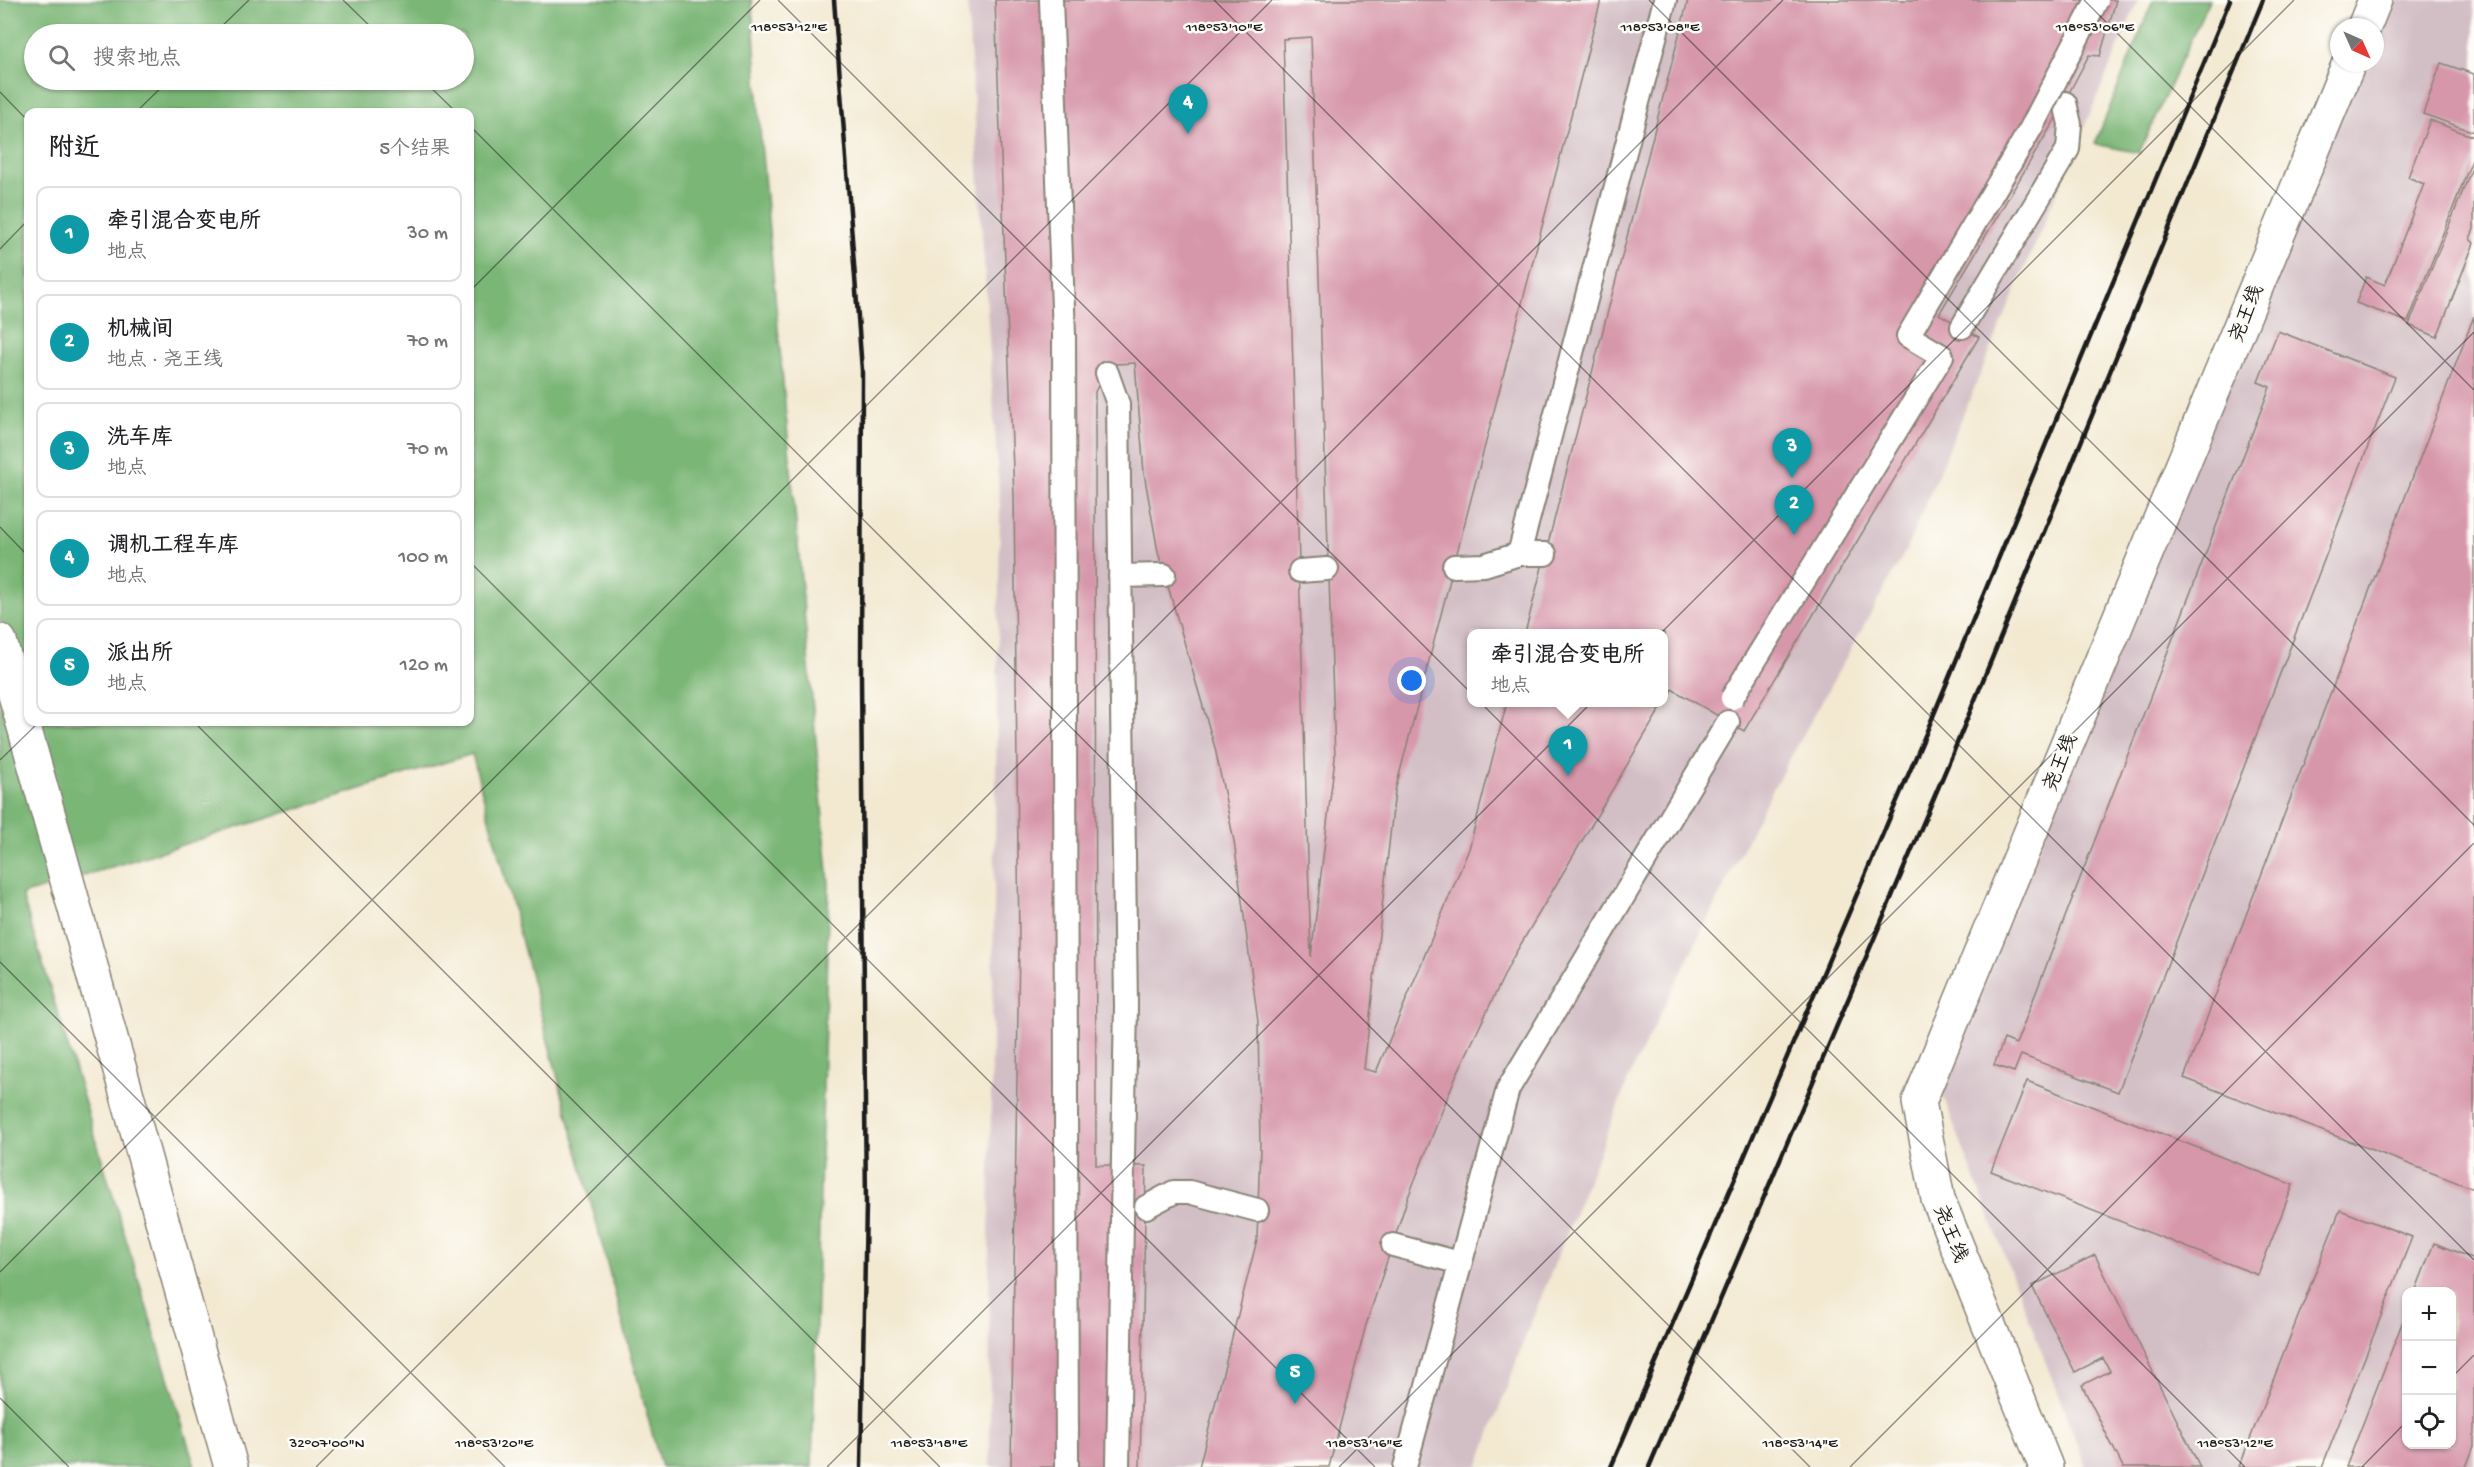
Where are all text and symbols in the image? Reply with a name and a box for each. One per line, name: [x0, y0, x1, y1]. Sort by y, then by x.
north arrow: [2330, 18, 2384, 72]
text: 118°53'12"E: [750, 19, 827, 37]
text: 118°53'10"E: [1185, 19, 1263, 37]
text: 118°53'08"E: [1620, 19, 1700, 37]
text: 118°53'06"E: [2055, 19, 2135, 37]
search box: [24, 24, 474, 90]
icon: search: [45, 41, 78, 74]
text: 搜索地点: [93, 47, 181, 73]
pin: 4: [1168, 84, 1208, 134]
text: 附近: [48, 135, 100, 166]
text: 5个结果: [379, 139, 450, 162]
text: 牵引混合变电所: [107, 210, 261, 236]
text: 1: [65, 223, 74, 246]
text: 30 m: [407, 223, 448, 246]
text: 地点: [107, 242, 147, 265]
street label: 尧王线: [2224, 281, 2270, 346]
text: 机械间: [107, 318, 173, 344]
text: 2: [65, 331, 74, 354]
text: 70 m: [407, 331, 448, 354]
text: 地点 · 尧王线: [107, 350, 223, 373]
text: 洗车库: [107, 426, 173, 452]
pin: 3: [1772, 428, 1812, 478]
text: 3: [64, 439, 75, 462]
text: 70 m: [407, 439, 448, 462]
text: 地点: [107, 458, 147, 481]
pin: 2: [1774, 486, 1814, 535]
text: 调机工程车库: [107, 534, 239, 560]
text: 4: [65, 547, 74, 570]
text: 100 m: [398, 547, 448, 570]
text: 地点: [107, 566, 147, 589]
popup: [1467, 629, 1668, 707]
text: 派出所: [107, 642, 173, 668]
text: 牵引混合变电所: [1490, 644, 1645, 670]
text: 5: [64, 655, 75, 678]
text: 120 m: [400, 655, 448, 678]
your location: [1397, 666, 1426, 695]
text: 地点: [107, 674, 147, 697]
text: 地点: [1490, 676, 1530, 699]
pin: 1: [1548, 726, 1588, 776]
street label: 尧王线: [2038, 730, 2084, 795]
street label: 尧王线: [1927, 1201, 1973, 1266]
map controls: [2402, 1287, 2456, 1449]
button: +: [2402, 1287, 2456, 1341]
button: −: [2402, 1341, 2456, 1395]
pin: 5: [1276, 1354, 1314, 1404]
button: locate: [2402, 1395, 2456, 1449]
text: 32°07'00"N: [288, 1435, 365, 1453]
text: 118°53'20"E: [454, 1435, 534, 1453]
text: 118°53'18"E: [890, 1435, 968, 1453]
text: 118°53'16"E: [1325, 1435, 1403, 1453]
text: 118°53'14"E: [1761, 1435, 1838, 1453]
text: 118°53'12"E: [2196, 1435, 2273, 1453]

